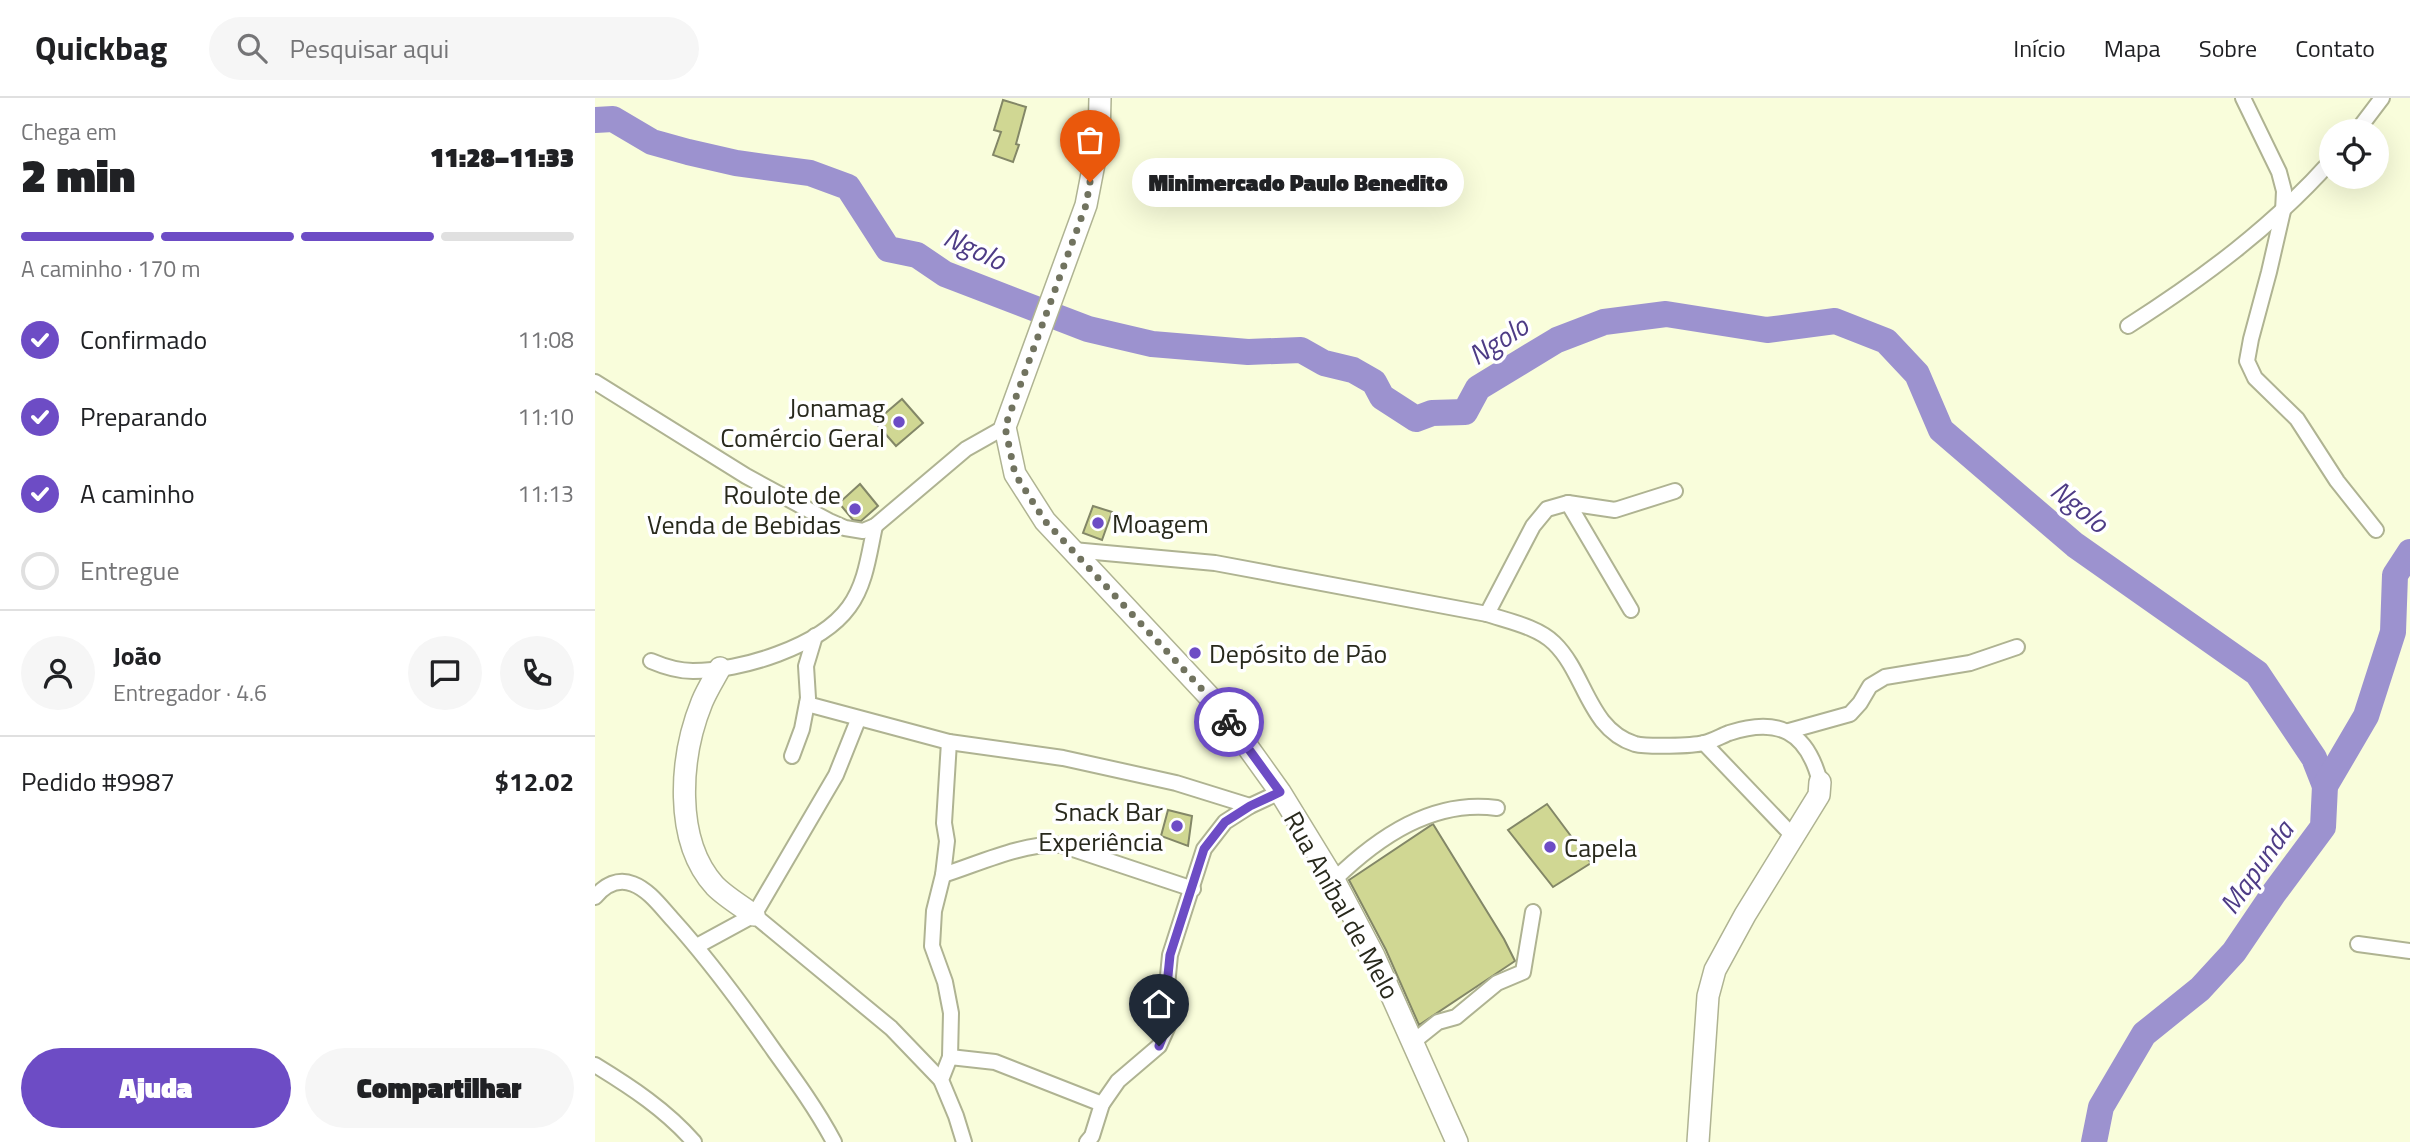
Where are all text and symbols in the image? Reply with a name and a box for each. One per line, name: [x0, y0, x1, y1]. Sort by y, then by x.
search box: [209, 17, 699, 80]
text: Quickbag: [35, 23, 167, 73]
icon: search: [233, 29, 271, 67]
text: Pesquisar aqui: [289, 29, 449, 68]
text: Início: [2013, 30, 2066, 66]
text: Mapa: [2104, 30, 2161, 66]
text: Sobre: [2199, 30, 2257, 66]
text: Contato: [2295, 30, 2375, 66]
pin: [1060, 110, 1120, 182]
text: Chega em: [21, 114, 117, 149]
map controls: [2319, 119, 2389, 189]
button: locate: [2319, 119, 2389, 189]
icon: bag: [1071, 121, 1109, 159]
text: 11:28–11:33: [430, 138, 574, 177]
text: 2 min: [21, 140, 135, 210]
callout: Minimercado Paulo Benedito: [1132, 158, 1465, 206]
text: Minimercado Paulo Benedito: [1148, 165, 1448, 200]
water label: Ngolo: [937, 215, 1014, 282]
text: A caminho · 170 m: [21, 251, 200, 286]
water label: Ngolo: [1459, 304, 1538, 376]
text: Confirmado: [80, 320, 207, 359]
icon: check: [21, 321, 59, 359]
text: 11:08: [517, 322, 574, 357]
place label: Jonamag Comércio Geral: [720, 388, 885, 457]
text: Preparando: [80, 397, 207, 436]
icon: check: [21, 398, 59, 436]
text: 11:10: [517, 399, 574, 434]
marker: Jonamag Comércio Geral: [891, 414, 907, 430]
water label: Ngolo: [2041, 469, 2119, 544]
text: A caminho: [80, 474, 195, 513]
icon: check: [21, 475, 59, 513]
place label: Roulote de Venda de Bebidas: [647, 475, 841, 544]
text: 11:13: [517, 476, 574, 511]
marker: Roulote de Venda de Bebidas: [847, 501, 863, 517]
place label: Moagem: [1112, 504, 1209, 543]
marker: Moagem: [1090, 515, 1106, 531]
text: Entregue: [80, 551, 180, 590]
place label: Depósito de Pão: [1209, 634, 1387, 673]
button: person: [21, 636, 95, 710]
text: João: [113, 636, 162, 675]
button: chat: [408, 636, 482, 710]
button: phone: [500, 636, 574, 710]
marker: Depósito de Pão: [1187, 645, 1203, 661]
text: Entregador · 4.6: [113, 675, 267, 710]
courier: [1194, 687, 1264, 757]
icon: bike: [1210, 703, 1248, 741]
text: Pedido #9987: [21, 762, 175, 801]
text: $12.02: [495, 762, 574, 801]
place label: Snack Bar Experiência: [1038, 792, 1163, 861]
street label: Rua Aníbal de Melo: [1274, 804, 1410, 1006]
water label: Mapunda: [2208, 810, 2305, 923]
marker: Snack Bar Experiência: [1169, 818, 1185, 834]
place label: Capela: [1564, 828, 1637, 867]
marker: Capela: [1542, 839, 1558, 855]
pin: [1129, 974, 1189, 1046]
icon: home: [1140, 985, 1178, 1023]
button: Ajuda: [21, 1048, 291, 1128]
button: Compartilhar: [305, 1048, 574, 1128]

